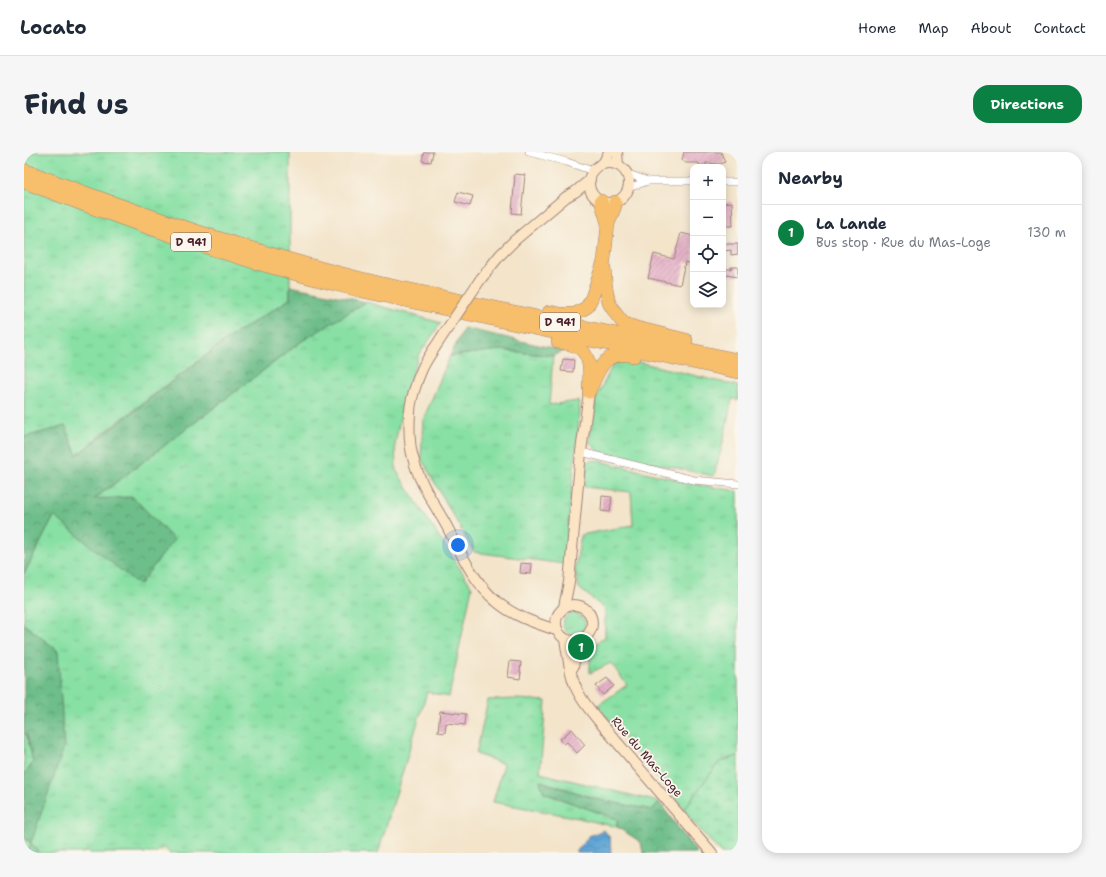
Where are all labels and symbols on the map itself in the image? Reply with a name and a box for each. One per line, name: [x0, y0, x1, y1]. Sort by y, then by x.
road number: D 941: [171, 233, 211, 251]
road number: D 941: [540, 313, 580, 331]
your location: [448, 535, 468, 555]
pin: 1: [568, 632, 594, 662]
street label: Rue du Mas-Loge: [608, 713, 686, 801]

